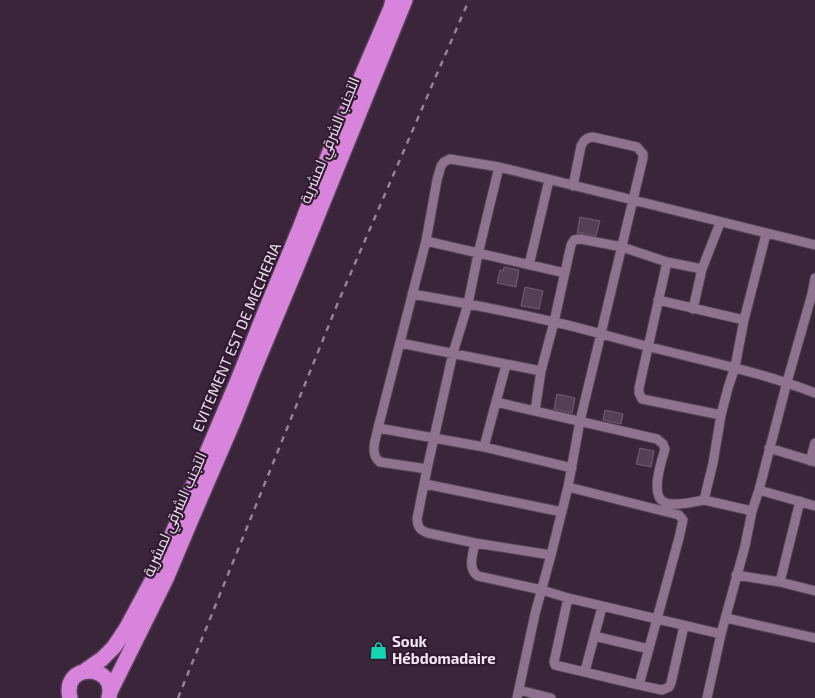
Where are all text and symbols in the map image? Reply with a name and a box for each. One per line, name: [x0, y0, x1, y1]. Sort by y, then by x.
street label: التجنب الشرقي لمشرية: [295, 74, 366, 207]
street label: EVITEMENT EST DE MECHERIA: [188, 239, 284, 434]
street label: التجنب الشرقي لمشرية: [138, 449, 213, 581]
place label: Souk Hébdomadaire: [392, 632, 496, 667]
shop icon: Souk Hébdomadaire: [368, 640, 388, 660]

